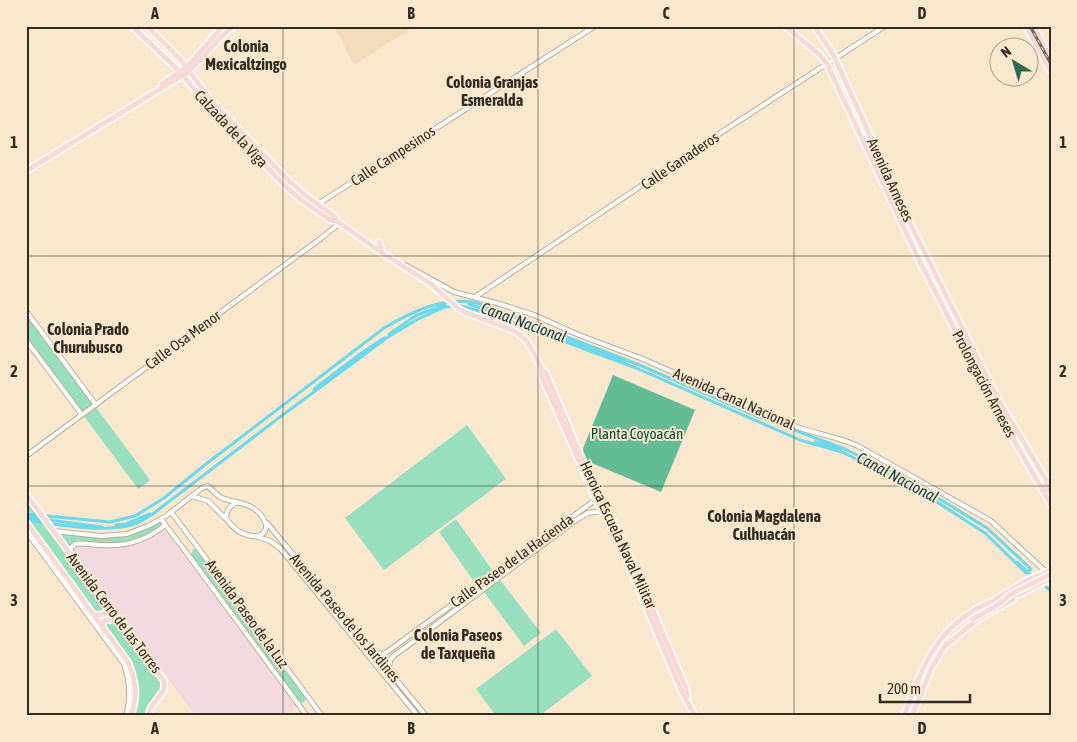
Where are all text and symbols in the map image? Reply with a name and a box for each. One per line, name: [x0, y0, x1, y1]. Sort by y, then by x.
text: A: [150, 4, 159, 22]
text: B: [407, 4, 415, 22]
text: C: [662, 4, 670, 22]
text: D: [918, 4, 927, 22]
district label: Colonia Mexicaltzingo: [205, 37, 287, 73]
north arrow: [990, 38, 1040, 88]
text: N: [998, 43, 1014, 61]
district label: Colonia Granjas Esmeralda: [446, 73, 538, 109]
street label: Calzada de la Viga: [191, 87, 271, 171]
street label: Calle Campesinos: [347, 122, 438, 189]
street label: Calle Ganaderos: [638, 128, 722, 193]
text: 1: [10, 133, 18, 151]
text: 1: [1059, 133, 1067, 151]
street label: Avenida Arneses: [864, 135, 917, 224]
water label: Canal Nacional: [479, 298, 569, 346]
street label: Calle Osa Menor: [142, 306, 224, 373]
district label: Colonia Prado Churubusco: [47, 320, 130, 356]
street label: Prolongación Arneses: [949, 327, 1020, 440]
text: 2: [10, 362, 18, 380]
text: 2: [1059, 362, 1067, 380]
street label: Avenida Canal Nacional: [671, 364, 798, 433]
park label: Planta Coyoacán: [591, 425, 683, 442]
water label: Canal Nacional: [854, 448, 942, 506]
street label: Heroica Escuela Naval Militar: [577, 458, 660, 612]
district label: Colonia Magdalena Culhuacán: [707, 507, 821, 543]
street label: Calle Paseo de la Hacienda: [447, 510, 576, 611]
street label: Avenida Cerro de las Torres: [64, 549, 165, 676]
street label: Avenida Paseo de los Jardines: [287, 550, 404, 685]
street label: Avenida Paseo de la Luz: [202, 556, 293, 672]
text: 3: [10, 591, 18, 609]
text: 3: [1059, 591, 1067, 609]
district label: Colonia Paseos de Taxqueña: [414, 626, 503, 662]
scale bar: [880, 672, 970, 704]
text: 200 m: [887, 680, 921, 697]
text: A: [150, 719, 159, 737]
text: B: [407, 719, 415, 737]
text: C: [662, 719, 670, 737]
text: D: [918, 719, 927, 737]

